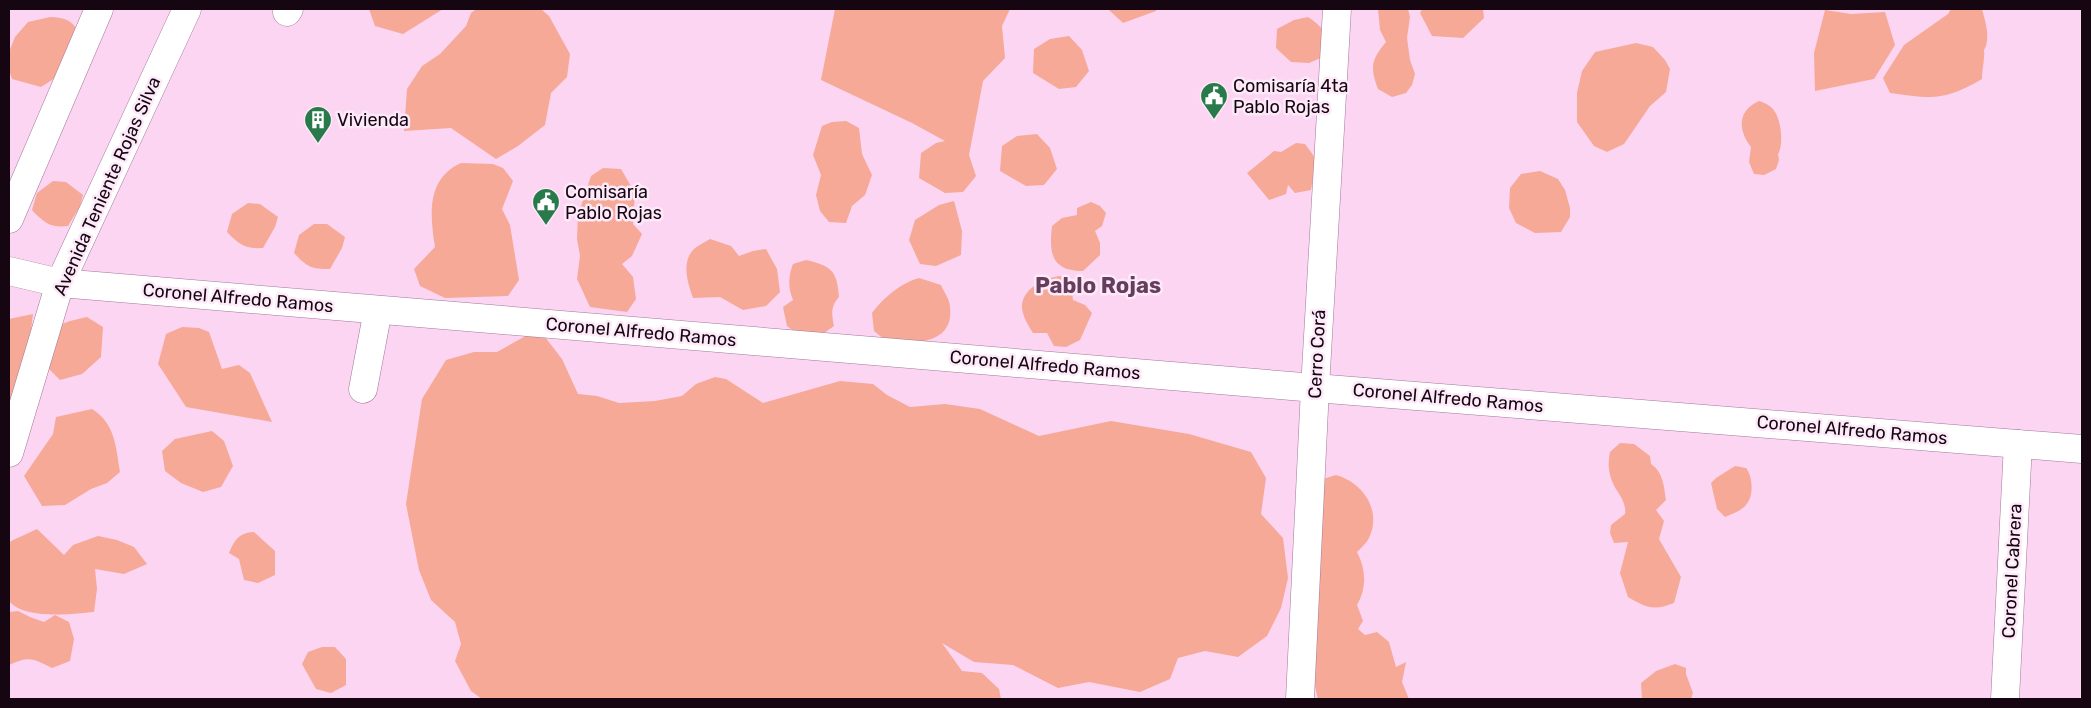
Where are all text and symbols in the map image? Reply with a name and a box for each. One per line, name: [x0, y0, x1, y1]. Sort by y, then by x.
street label: Avenida Teniente Rojas Silva: [49, 73, 165, 299]
place label: Comisaría 4ta Pablo Rojas: [1233, 75, 1349, 118]
public building icon: Comisaría 4ta Pablo Rojas: [1199, 81, 1229, 120]
building icon: Vivienda: [303, 105, 333, 144]
place label: Vivienda: [337, 109, 409, 131]
place label: Comisaría Pablo Rojas: [565, 181, 662, 224]
public building icon: Comisaría Pablo Rojas: [531, 187, 561, 226]
district label: Pablo Rojas: [1035, 272, 1161, 299]
street label: Coronel Alfredo Ramos: [142, 279, 334, 317]
street label: Cerro Corá: [1304, 309, 1330, 399]
street label: Coronel Alfredo Ramos: [545, 313, 737, 351]
street label: Coronel Alfredo Ramos: [949, 346, 1141, 384]
street label: Coronel Alfredo Ramos: [1352, 379, 1544, 417]
street label: Coronel Alfredo Ramos: [1756, 411, 1948, 449]
street label: Coronel Cabrera: [1997, 503, 2027, 639]

